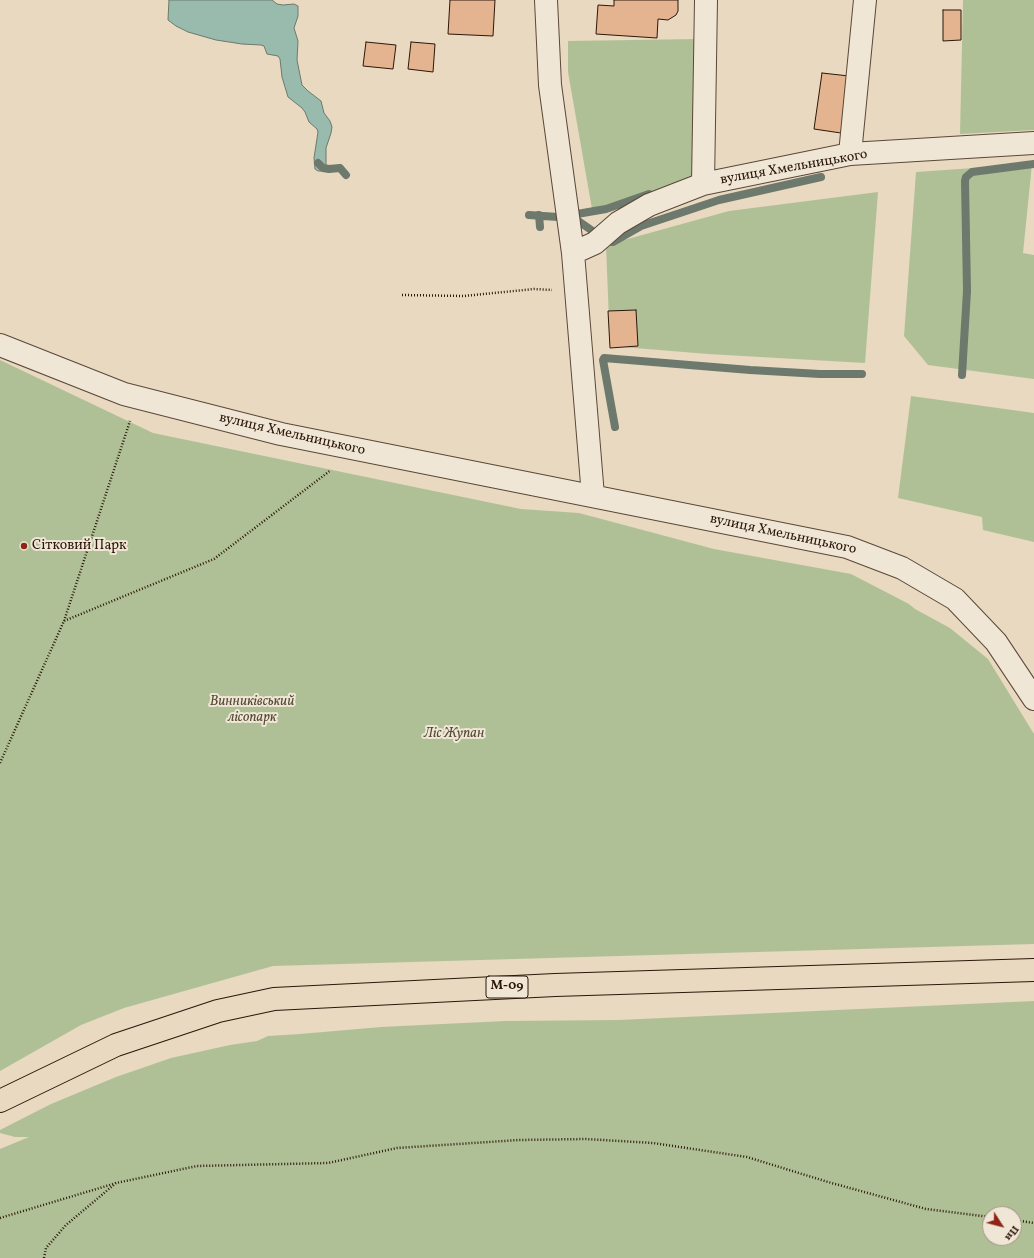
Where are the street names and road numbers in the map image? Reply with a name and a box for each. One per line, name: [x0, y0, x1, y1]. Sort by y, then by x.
street label: вулиця Хмельницького: [719, 147, 869, 189]
street label: вулиця Хмельницького: [217, 410, 367, 460]
street label: вулиця Хмельницького: [708, 511, 858, 559]
road number: М-09: [486, 976, 528, 998]

